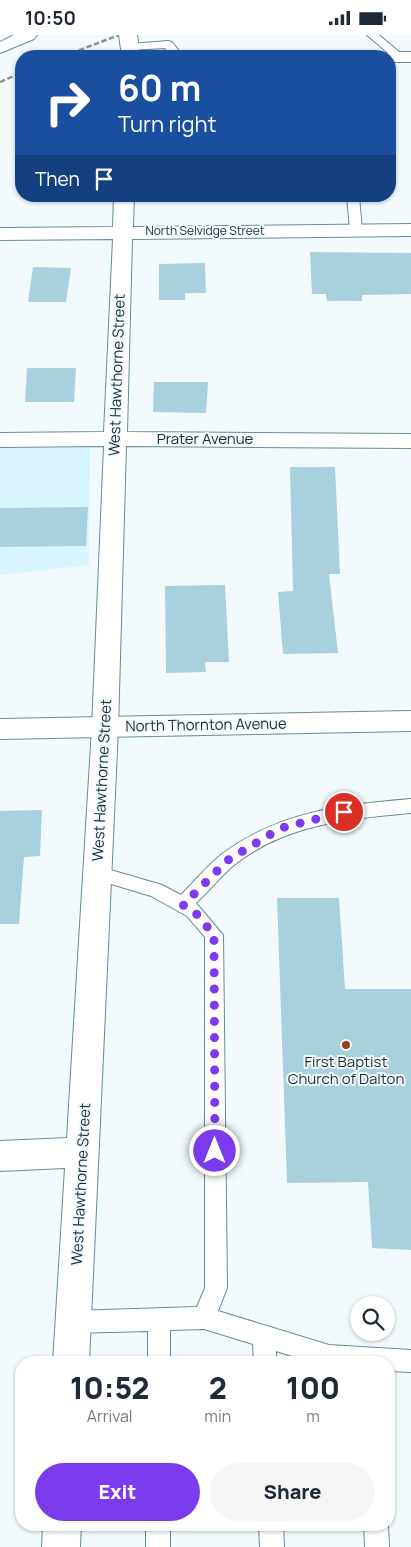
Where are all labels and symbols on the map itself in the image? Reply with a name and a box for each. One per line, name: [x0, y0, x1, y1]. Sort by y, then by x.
street label: North Selvidge Street: [146, 222, 265, 239]
street label: West Hawthorne Street: [103, 293, 130, 457]
street label: Prater Avenue: [157, 428, 254, 449]
street label: West Hawthorne Street: [87, 698, 116, 862]
street label: North Thornton Avenue: [125, 713, 287, 736]
pin: [323, 791, 365, 833]
marker: First Baptist Church of Dalton: [340, 1039, 352, 1051]
place label: First Baptist Church of Dalton: [288, 1051, 404, 1089]
street label: West Hawthorne Street: [66, 1102, 95, 1266]
position arrow: [188, 1124, 240, 1176]

